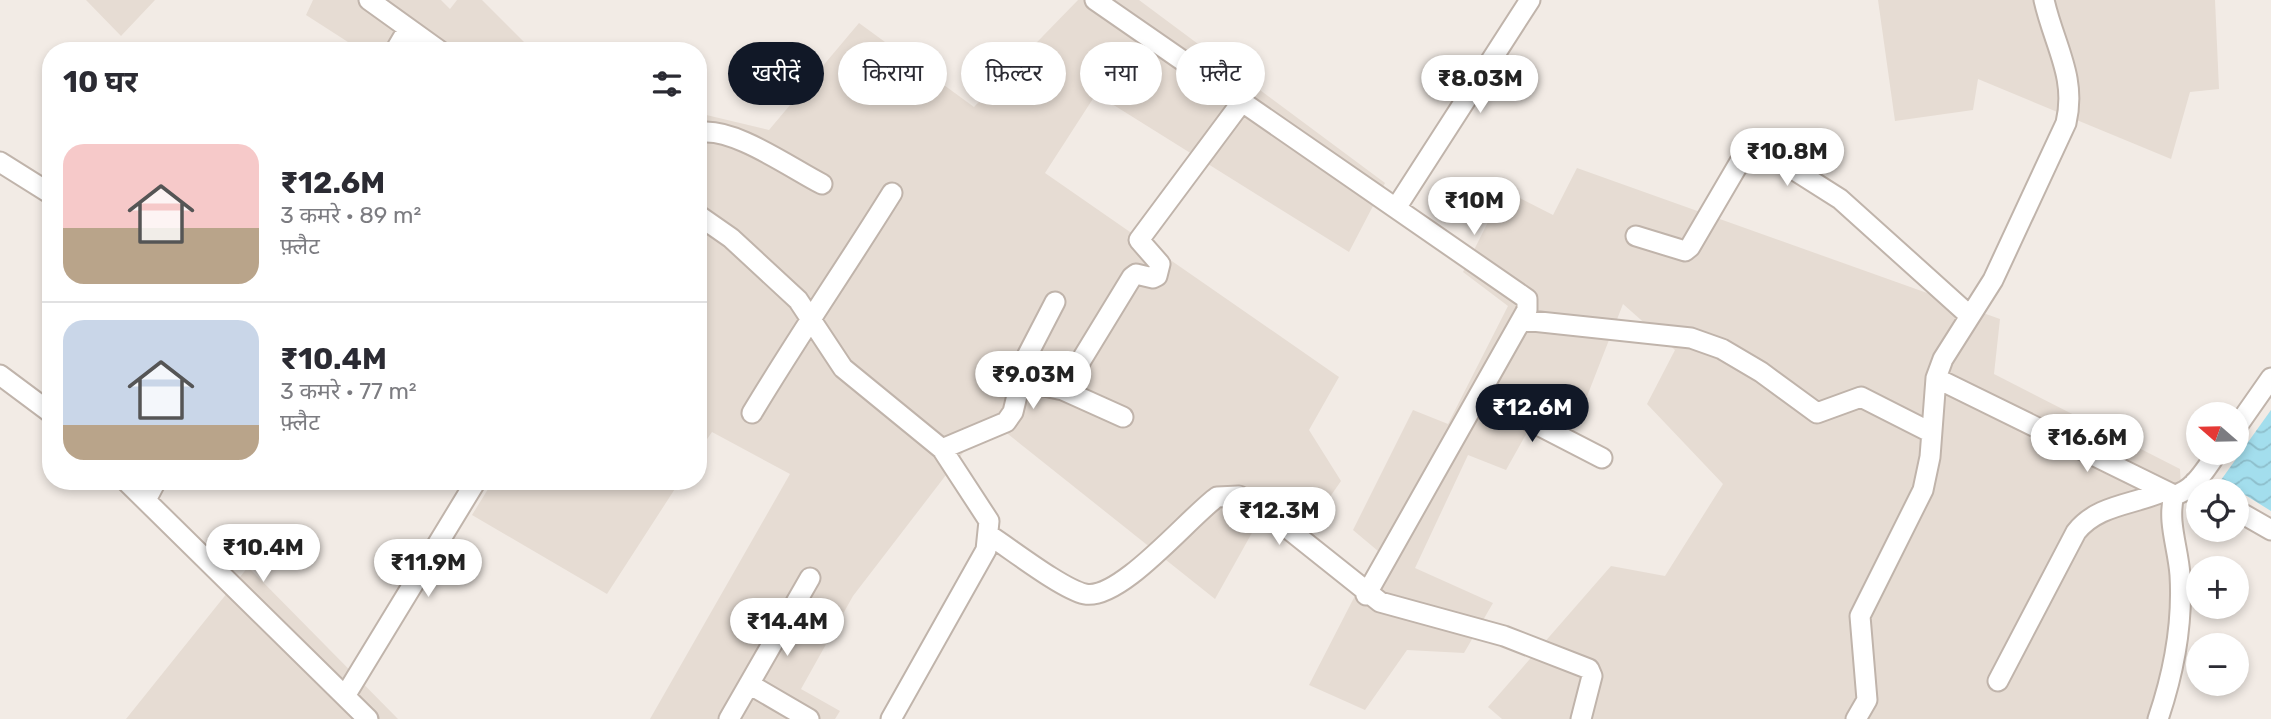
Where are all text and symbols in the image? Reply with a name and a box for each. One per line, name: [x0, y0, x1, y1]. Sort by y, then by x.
chip: खरीदें: [728, 42, 824, 105]
chip: किराया: [838, 42, 947, 105]
chip: फ़िल्टर: [961, 42, 1066, 105]
chip: नया: [1080, 42, 1162, 105]
chip: फ़्लैट: [1176, 42, 1265, 105]
pin: ₹8.03M: [1423, 55, 1537, 115]
text: 10 घर: [63, 64, 137, 100]
text: ₹8.03M: [1437, 64, 1523, 92]
icon: filters: [648, 65, 686, 103]
pin: ₹10.8M: [1730, 128, 1844, 188]
text: ₹10.8M: [1746, 137, 1828, 165]
text: ₹12.6M: [280, 165, 385, 201]
icon: home: [119, 172, 203, 256]
pin: ₹10M: [1433, 177, 1515, 237]
text: ₹10M: [1444, 186, 1504, 214]
text: 3 कमरे · 89 m²: [280, 201, 421, 229]
text: फ़्लैट: [280, 232, 320, 260]
text: ₹10.4M: [280, 341, 387, 377]
icon: home: [119, 348, 203, 432]
pin: ₹9.03M: [976, 352, 1090, 411]
text: ₹9.03M: [991, 360, 1075, 388]
text: 3 कमरे · 77 m²: [280, 377, 417, 405]
pin: ₹12.6M: [1475, 384, 1589, 444]
text: ₹12.6M: [1492, 393, 1572, 421]
north arrow: [2186, 402, 2249, 466]
map controls: [2186, 402, 2249, 696]
text: फ़्लैट: [280, 408, 320, 436]
pin: ₹16.6M: [2030, 414, 2144, 474]
text: ₹16.6M: [2047, 423, 2127, 451]
button: locate: [2186, 479, 2249, 542]
pin: ₹12.3M: [1222, 488, 1336, 547]
text: ₹12.3M: [1239, 496, 1319, 524]
pin: ₹10.4M: [206, 524, 320, 584]
text: ₹10.4M: [222, 533, 304, 561]
pin: ₹11.9M: [371, 540, 485, 599]
text: ₹11.9M: [390, 548, 466, 576]
button: +: [2186, 556, 2249, 619]
pin: ₹14.4M: [730, 598, 844, 658]
text: ₹14.4M: [746, 607, 828, 635]
button: −: [2186, 633, 2249, 696]

